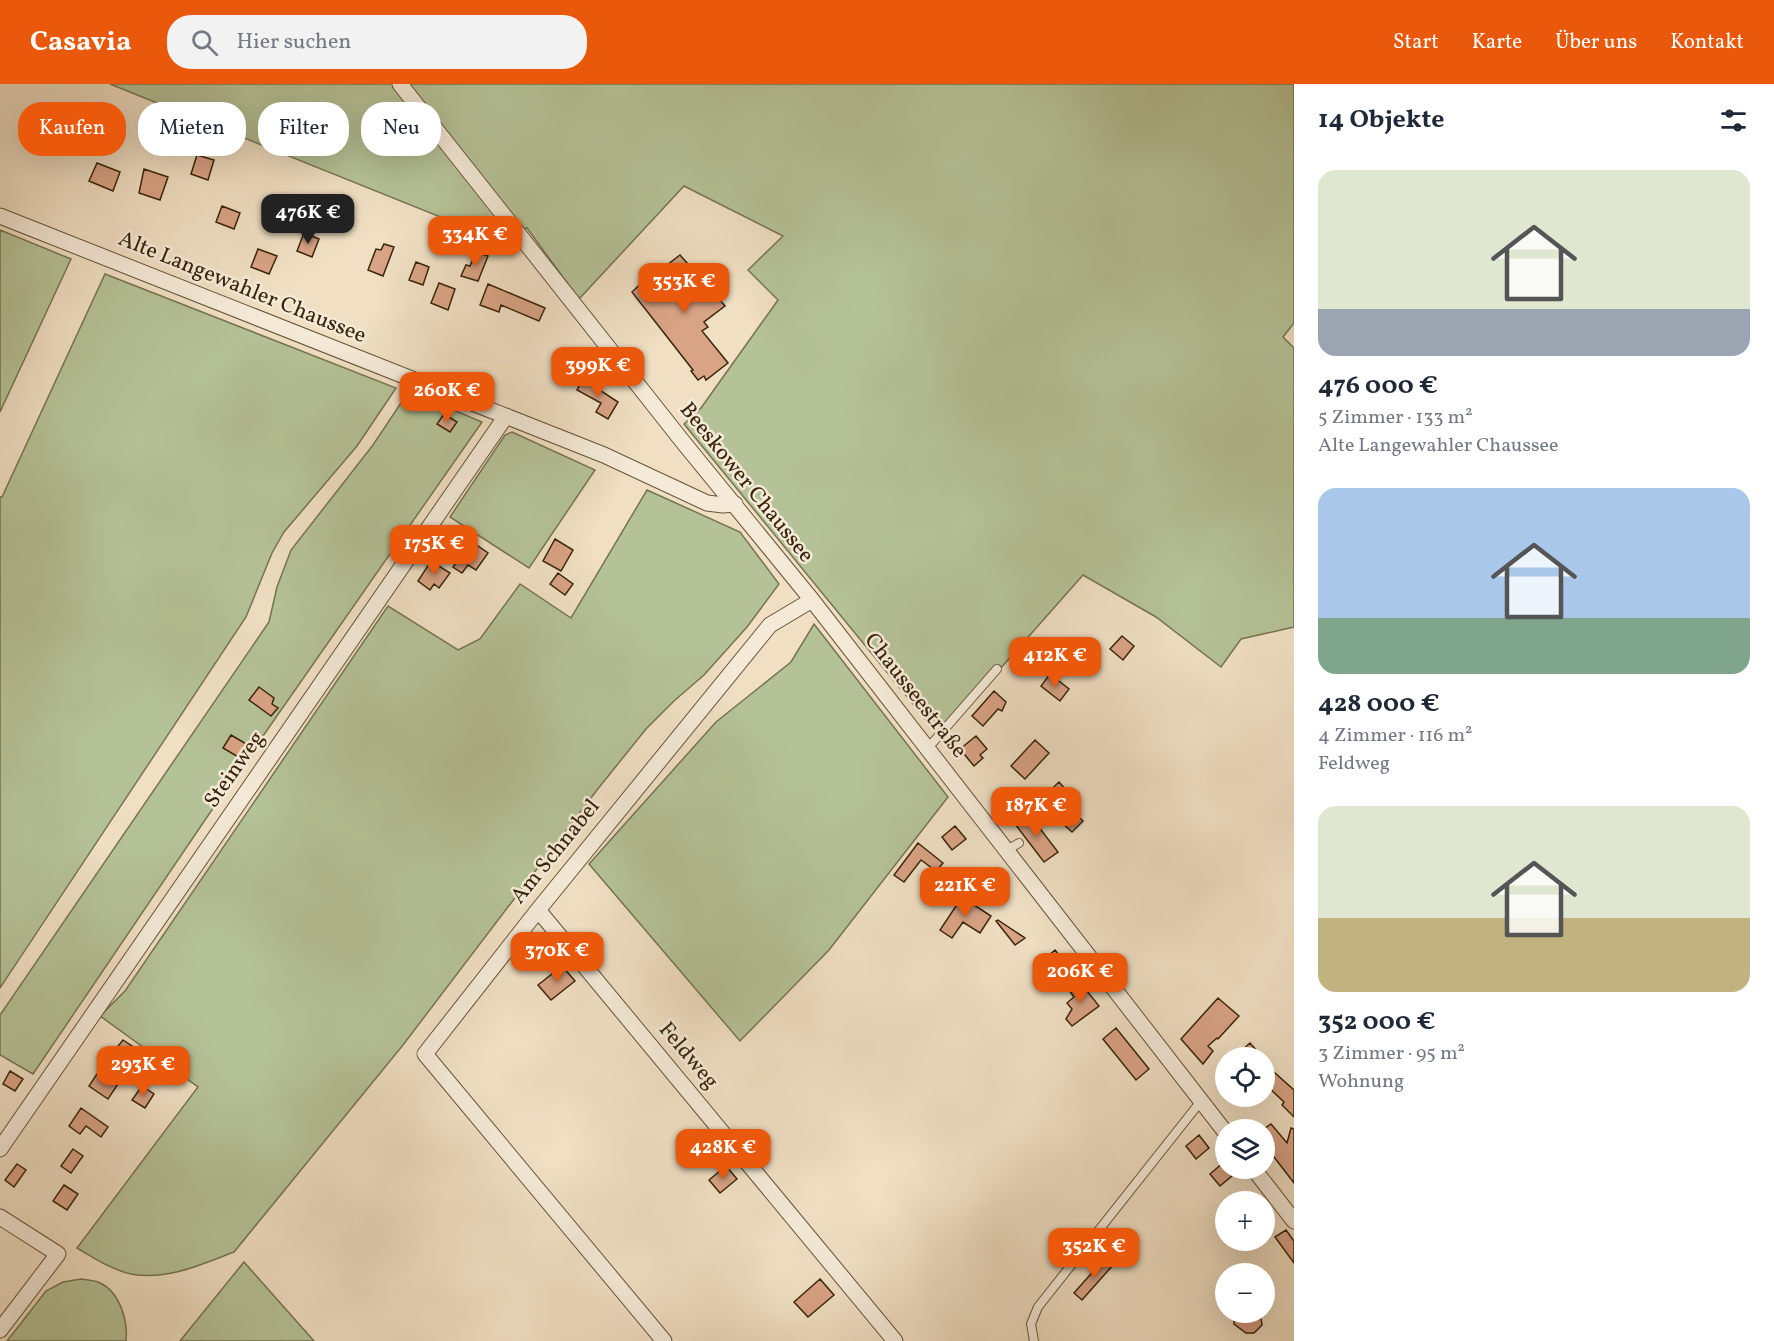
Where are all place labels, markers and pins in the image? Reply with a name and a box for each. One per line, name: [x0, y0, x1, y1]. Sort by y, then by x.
pin: 476K €: [259, 194, 357, 245]
pin: 334K €: [426, 216, 524, 267]
pin: 353K €: [635, 263, 733, 314]
pin: 399K €: [549, 347, 647, 398]
pin: 260K €: [398, 372, 496, 423]
pin: 175K €: [385, 525, 483, 576]
pin: 412K €: [1006, 637, 1104, 688]
pin: 187K €: [987, 787, 1085, 838]
pin: 221K €: [916, 867, 1014, 918]
pin: 370K €: [508, 932, 606, 983]
pin: 206K €: [1031, 953, 1129, 1004]
pin: 293K €: [94, 1046, 192, 1097]
pin: 428K €: [674, 1129, 772, 1180]
pin: 352K €: [1045, 1228, 1143, 1279]

